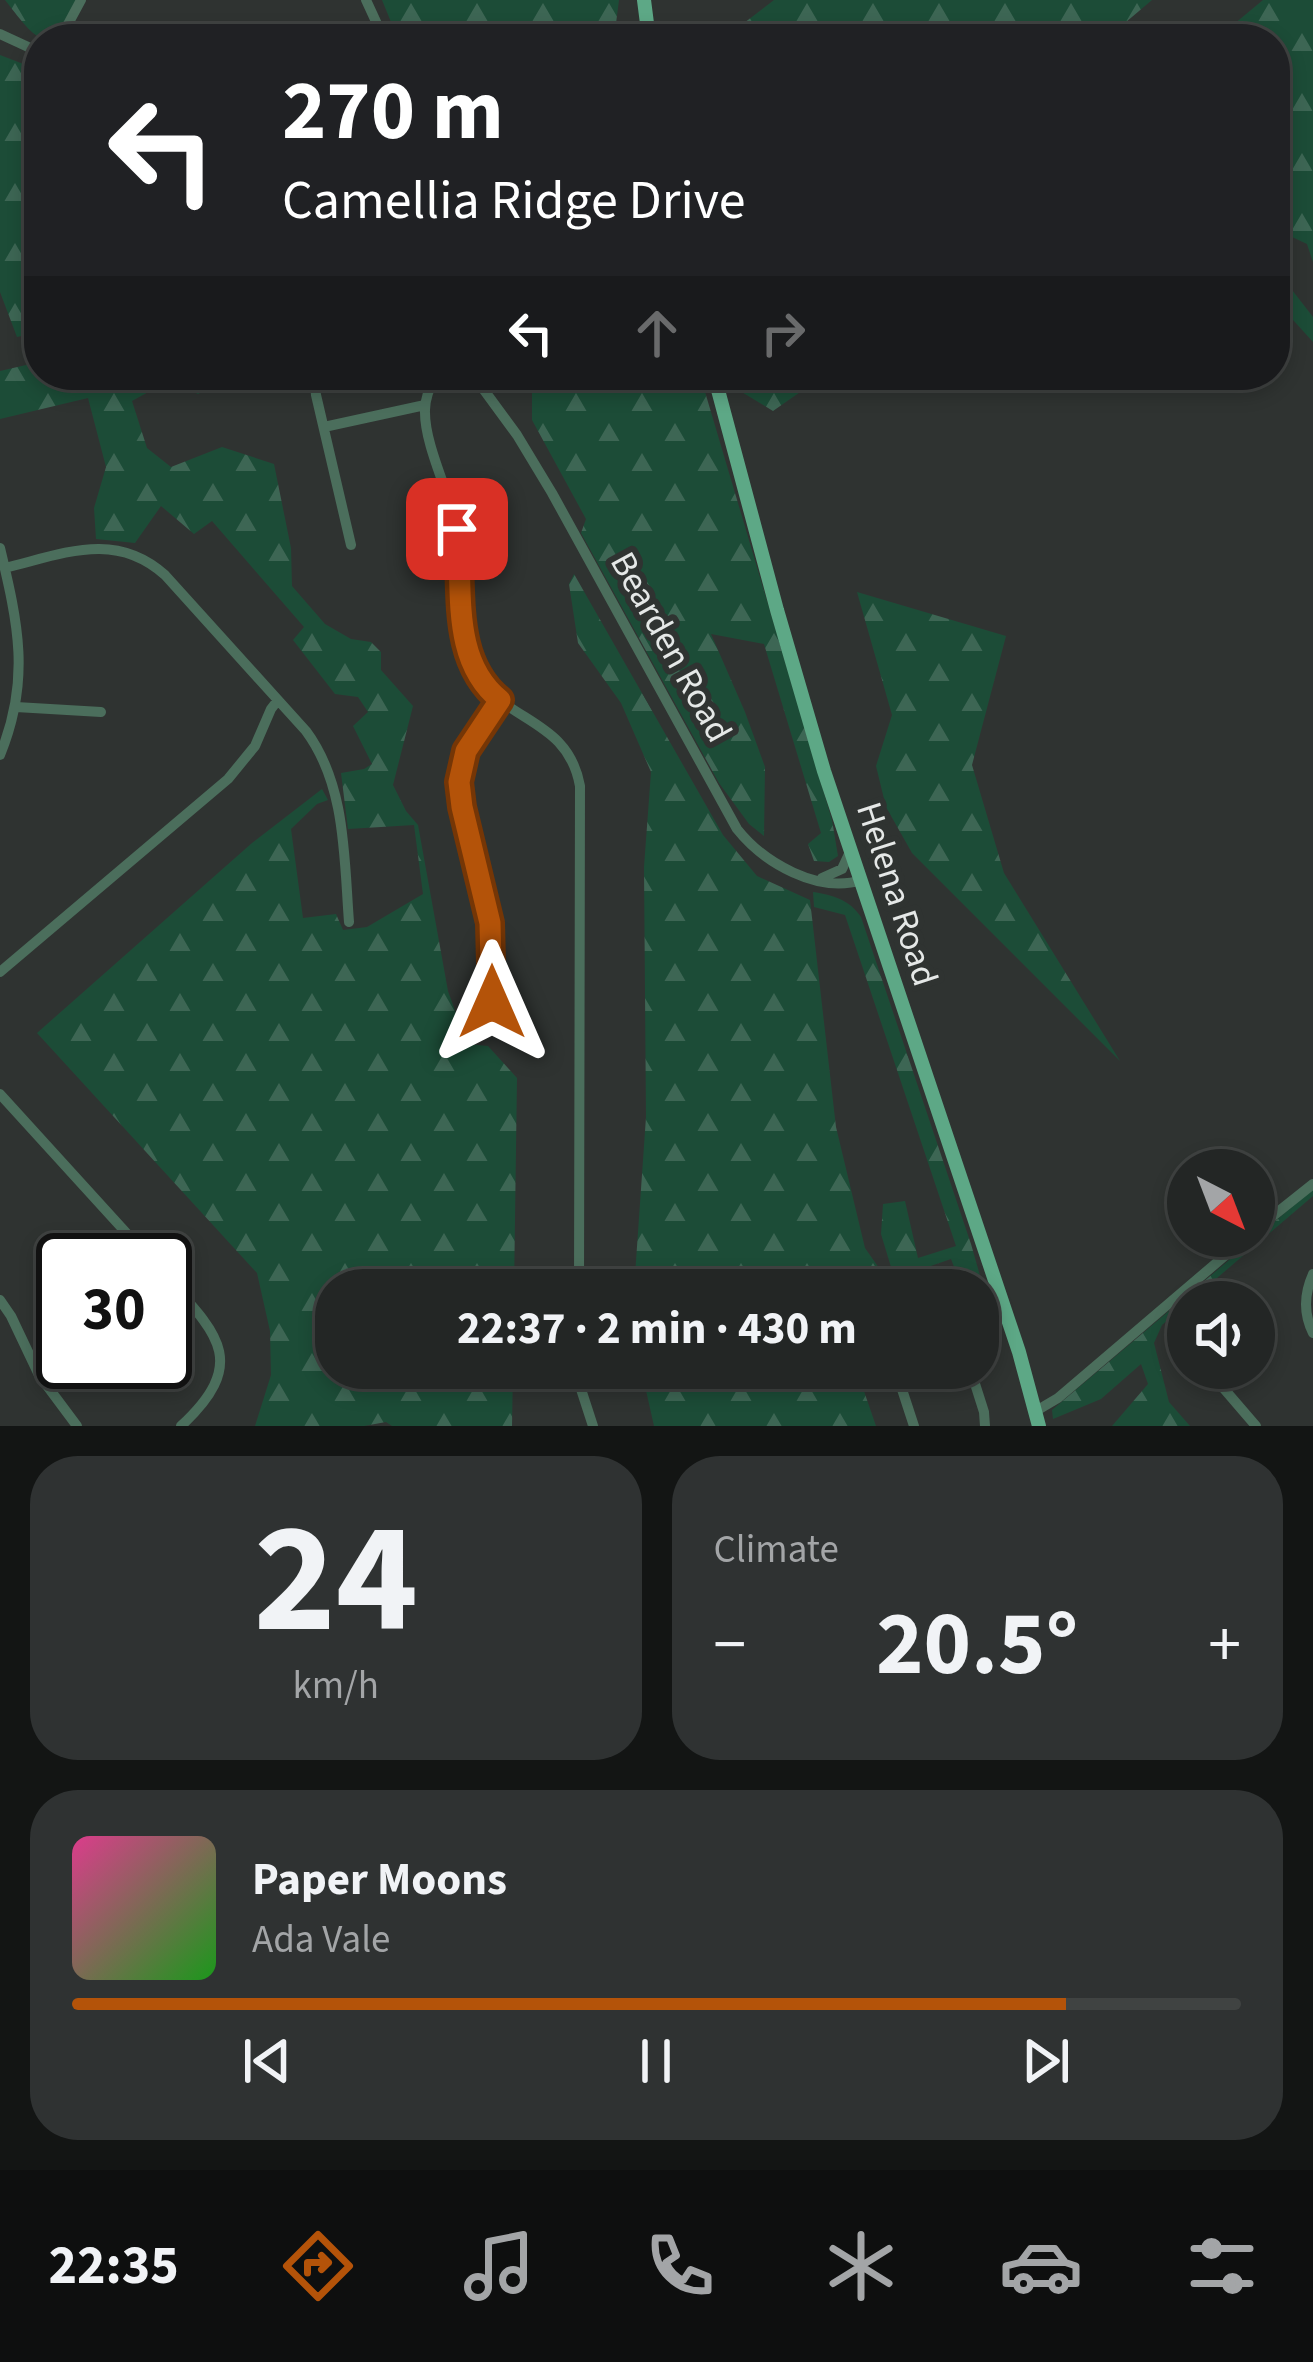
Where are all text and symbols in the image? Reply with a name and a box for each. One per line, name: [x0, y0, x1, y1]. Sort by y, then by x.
text: 270 m: [282, 52, 504, 172]
icon: left: [84, 72, 240, 228]
text: Camellia Ridge Drive: [282, 163, 746, 240]
icon: left: [498, 300, 564, 366]
icon: ahead: [624, 300, 690, 366]
icon: right: [750, 300, 816, 366]
pin: [406, 478, 508, 580]
icon: arrive: [424, 496, 490, 562]
street label: Bearden Road: [598, 542, 744, 752]
street label: Helena Road: [843, 795, 951, 993]
position arrow: [429, 939, 555, 1065]
north arrow: [1167, 1149, 1275, 1257]
map controls: [1167, 1149, 1275, 1389]
speed limit sign: 30: [36, 1233, 192, 1389]
button: sound: [1167, 1281, 1275, 1389]
text: 22:37 · 2 min · 430 m: [457, 1297, 857, 1361]
text: 24: [253, 1469, 418, 1691]
text: Climate: [714, 1522, 839, 1578]
text: 20.5°: [876, 1581, 1078, 1709]
text: −: [714, 1598, 746, 1692]
text: +: [1208, 1598, 1241, 1692]
text: km/h: [292, 1658, 379, 1714]
text: Paper Moons: [252, 1848, 507, 1912]
text: Ada Vale: [252, 1912, 390, 1968]
icon: previous: [234, 2028, 300, 2094]
icon: pause: [623, 2028, 689, 2094]
icon: next: [1013, 2028, 1079, 2094]
icon: directions: [276, 2224, 360, 2308]
icon: music: [457, 2224, 541, 2308]
icon: phone: [638, 2224, 722, 2308]
icon: climate: [819, 2224, 903, 2308]
icon: car: [999, 2224, 1083, 2308]
icon: filters: [1180, 2224, 1264, 2308]
text: 22:35: [48, 2228, 179, 2305]

